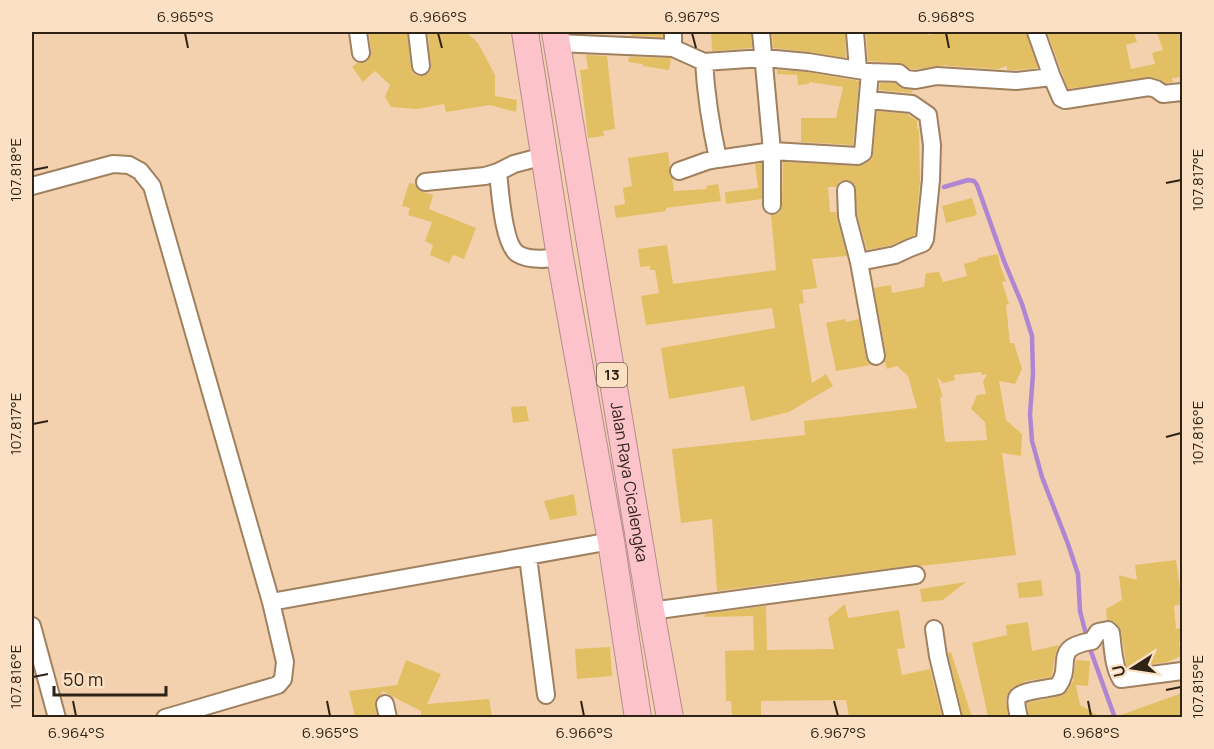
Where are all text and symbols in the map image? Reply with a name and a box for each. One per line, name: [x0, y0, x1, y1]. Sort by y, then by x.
text: 6.965°S: [157, 6, 213, 27]
text: 6.966°S: [409, 6, 467, 27]
text: 6.967°S: [664, 6, 720, 27]
text: 6.968°S: [918, 6, 974, 27]
text: 107.818°E: [5, 138, 26, 202]
text: 107.817°E: [1187, 149, 1208, 211]
road number: 13: [597, 363, 627, 387]
text: 107.817°E: [5, 393, 26, 455]
street label: Jalan Raya Cicalengka: [605, 400, 654, 564]
text: 107.816°E: [1187, 401, 1208, 465]
north arrow: [1103, 638, 1163, 698]
text: 107.816°E: [5, 645, 26, 709]
text: 107.815°E: [1187, 655, 1208, 719]
scale bar: [54, 659, 166, 697]
text: U: [1106, 663, 1130, 679]
text: 50 m: [63, 667, 103, 691]
text: 6.964°S: [48, 722, 104, 743]
text: 6.965°S: [302, 722, 358, 743]
text: 6.966°S: [555, 722, 613, 743]
text: 6.967°S: [810, 722, 866, 743]
text: 6.968°S: [1063, 722, 1119, 743]

